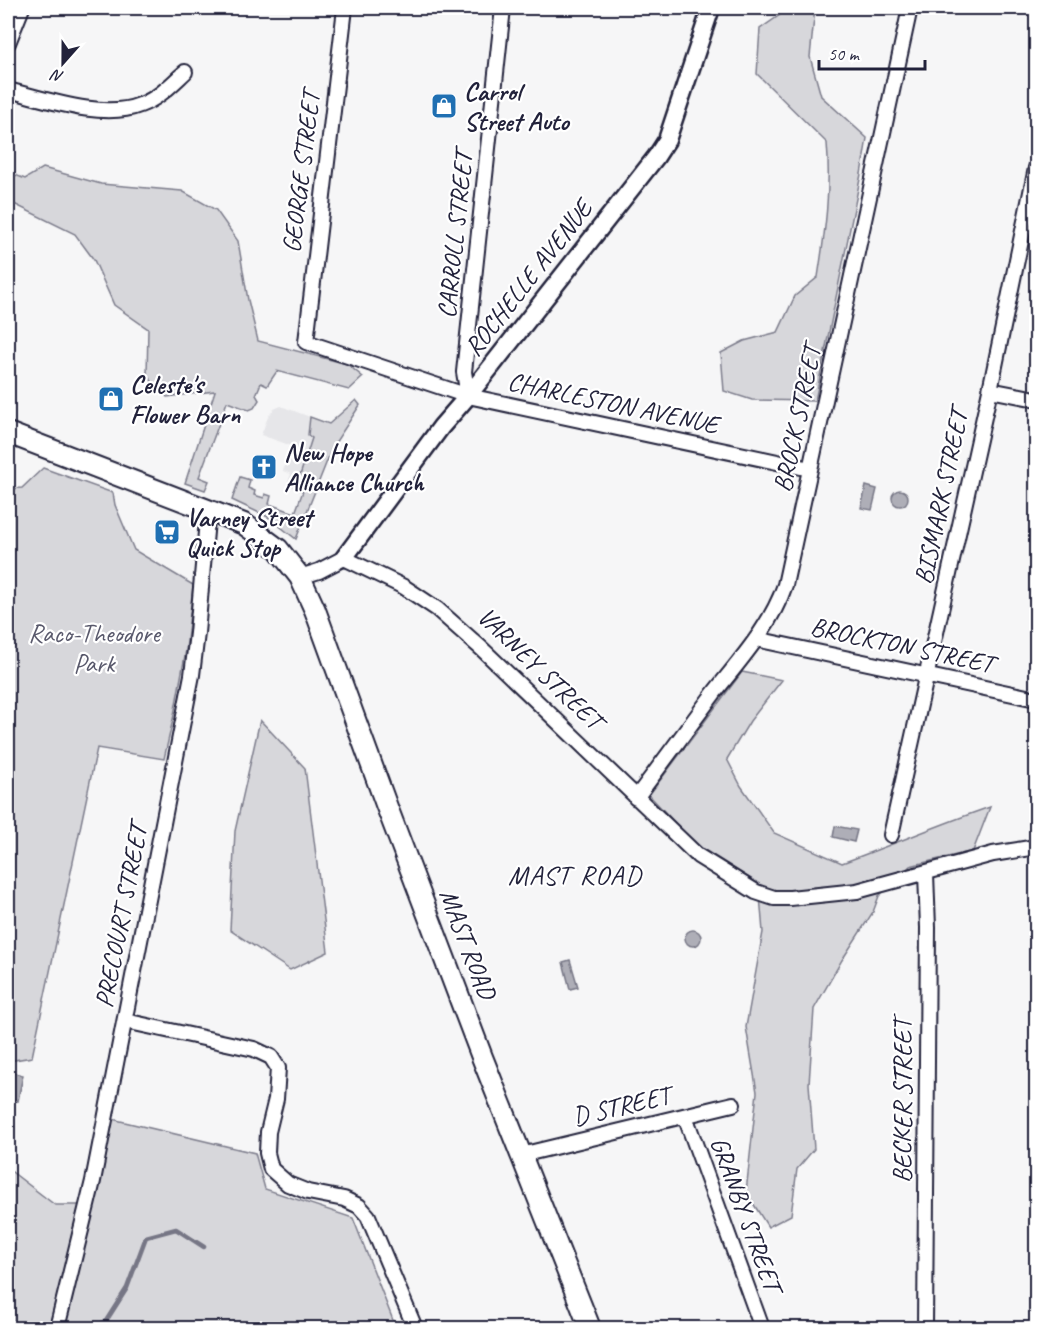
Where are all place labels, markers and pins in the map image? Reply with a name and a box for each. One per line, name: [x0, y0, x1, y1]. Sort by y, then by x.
place label: Carrol Street Auto: [464, 75, 570, 138]
shop icon: Carrol Street Auto: [429, 91, 459, 121]
place label: Celeste's Flower Barn: [130, 368, 241, 431]
shop icon: Celeste's Flower Barn: [96, 384, 126, 414]
place label: New Hope Alliance Church: [284, 436, 425, 499]
church icon: New Hope Alliance Church: [249, 452, 279, 482]
place label: Varney Street Quick Stop: [186, 501, 316, 564]
supermarket icon: Varney Street Quick Stop: [152, 517, 182, 547]

